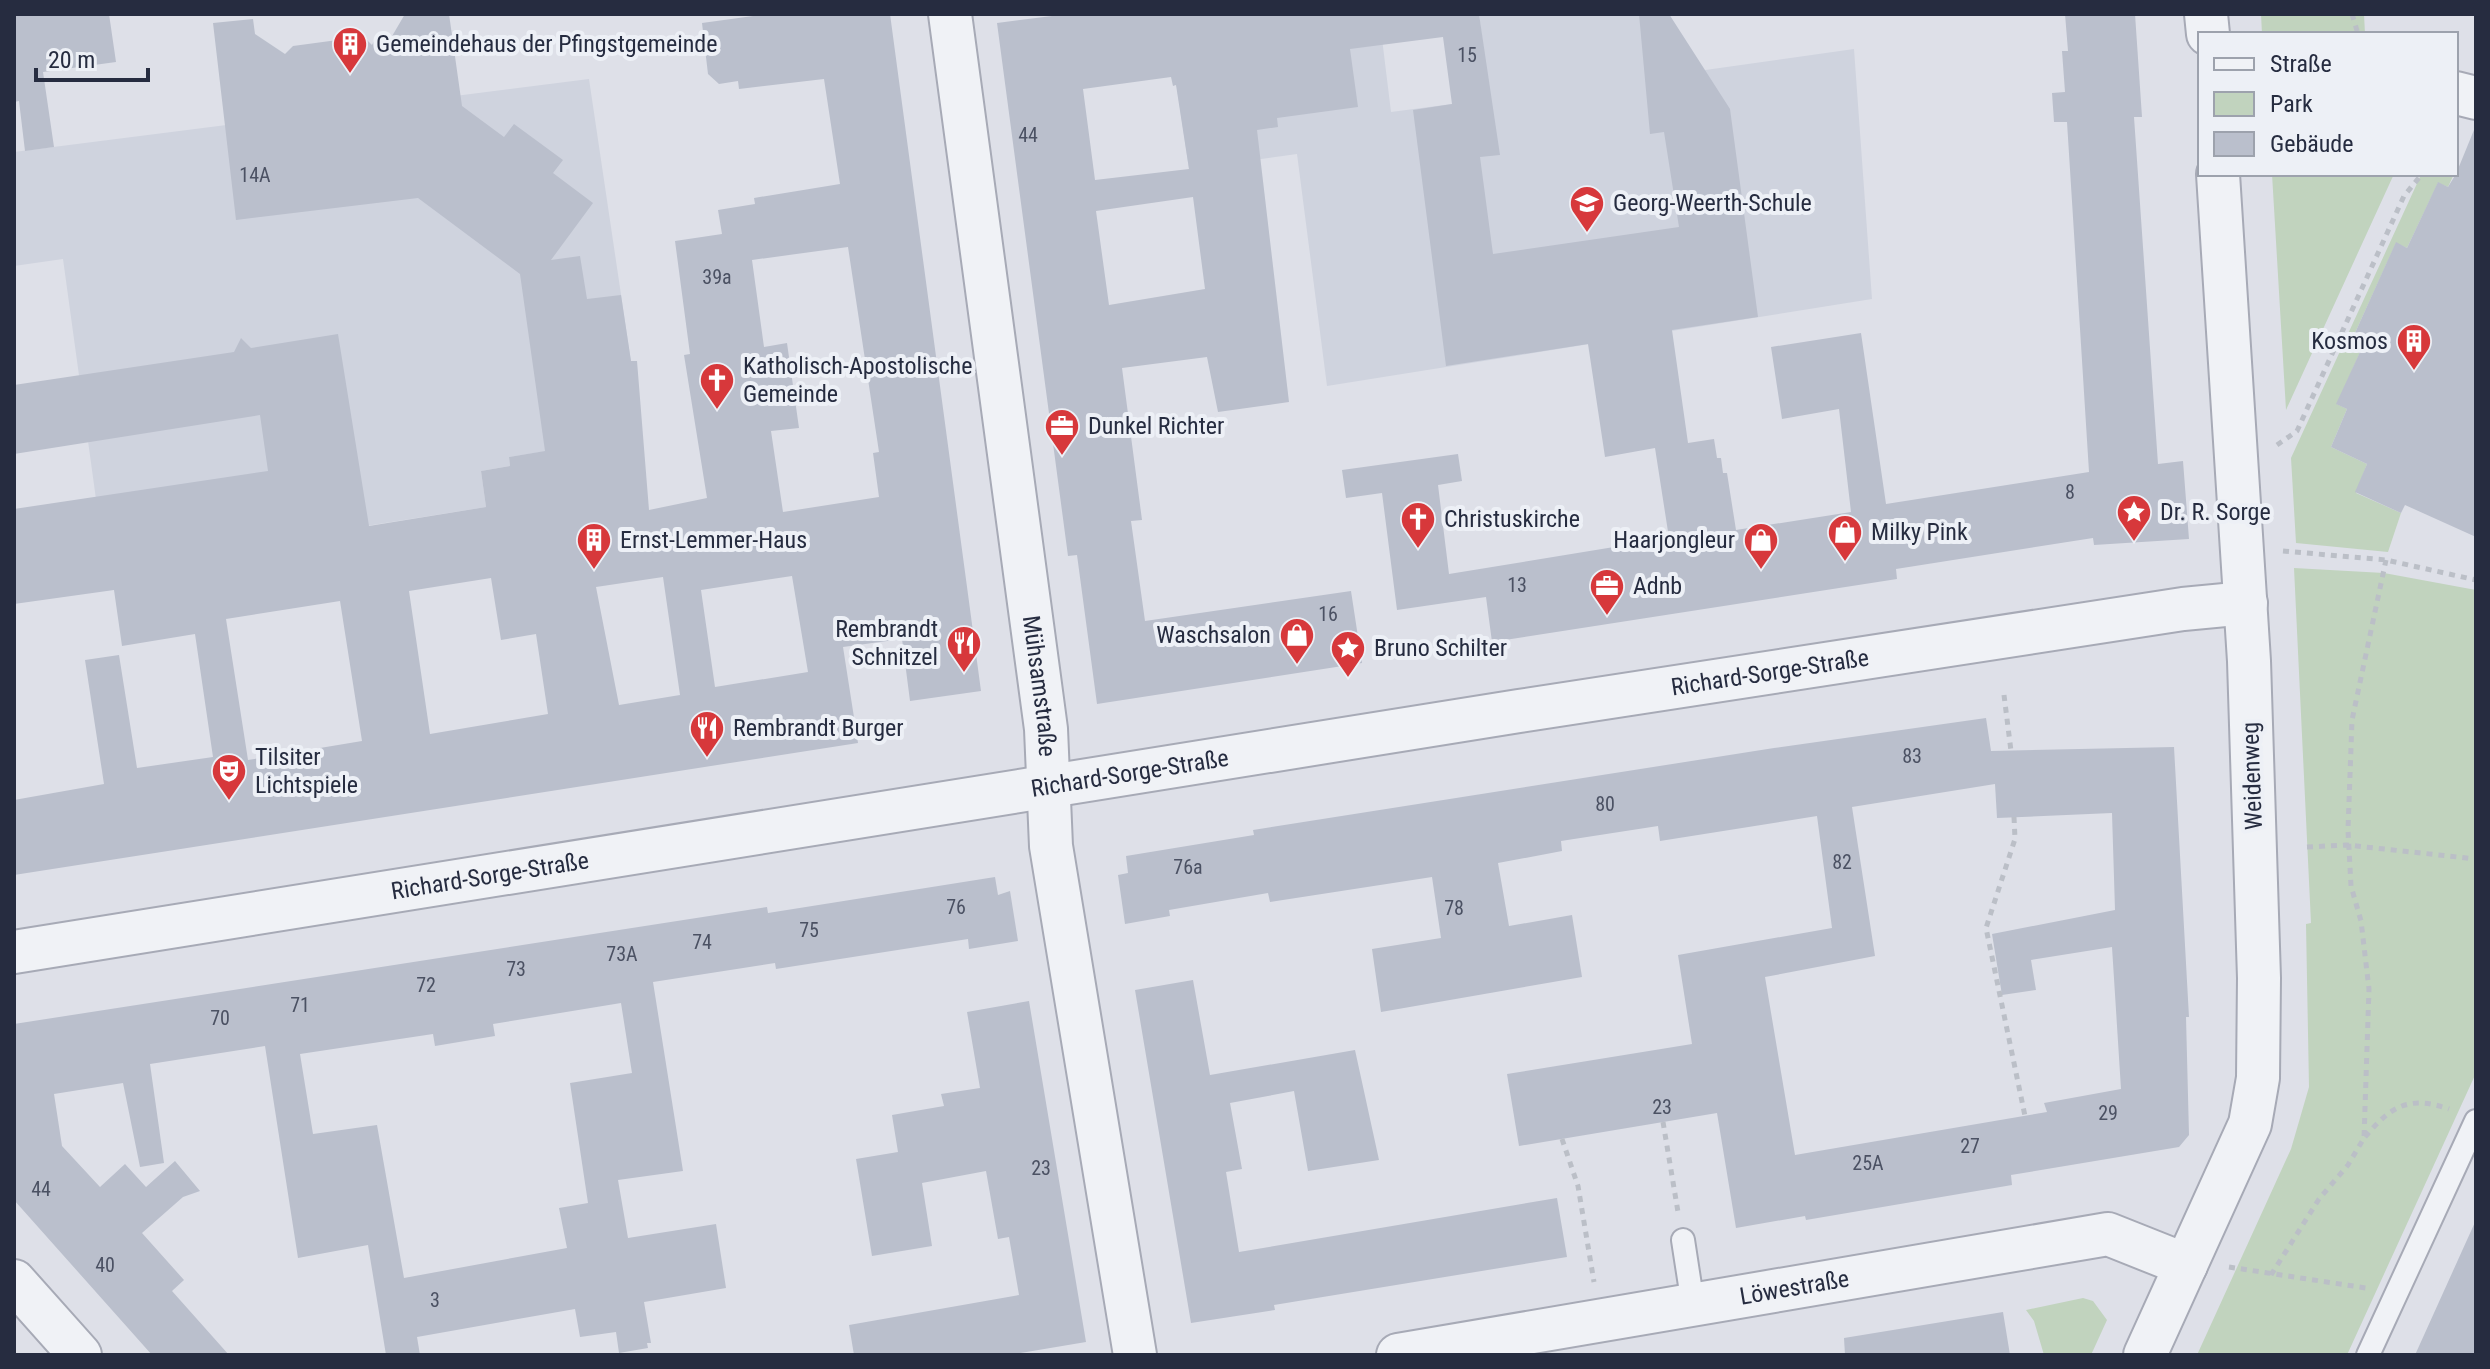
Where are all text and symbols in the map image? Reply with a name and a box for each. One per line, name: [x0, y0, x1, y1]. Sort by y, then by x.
building icon: Gemeindehaus der Pfingstgemeinde: [331, 25, 369, 75]
place label: Gemeindehaus der Pfingstgemeinde: [376, 30, 717, 58]
scale bar: [36, 32, 148, 82]
legend: [2198, 32, 2458, 176]
house number: 15: [1457, 43, 1477, 67]
text: 20 m: [48, 46, 95, 74]
text: Straße: [2270, 50, 2332, 78]
text: Park: [2270, 90, 2313, 118]
house number: 44: [1018, 123, 1038, 147]
text: Gebäude: [2270, 130, 2354, 158]
house number: 14A: [239, 163, 271, 187]
school or university icon: Georg-Weerth-Schule: [1568, 184, 1606, 234]
place label: Georg-Weerth-Schule: [1613, 189, 1812, 217]
house number: 39a: [702, 265, 732, 289]
building icon: Kosmos: [2395, 322, 2433, 372]
place label: Kosmos: [2311, 327, 2388, 355]
place label: Katholisch-Apostolische Gemeinde: [743, 352, 972, 408]
church icon: Katholisch-Apostolische Gemeinde: [698, 361, 736, 411]
office icon: Dunkel Richter: [1043, 407, 1081, 457]
place label: Dunkel Richter: [1088, 412, 1224, 440]
house number: 8: [2065, 480, 2075, 504]
place icon: Dr. R. Sorge: [2115, 493, 2153, 543]
place label: Dr. R. Sorge: [2160, 498, 2271, 526]
church icon: Christuskirche: [1399, 500, 1437, 550]
place label: Christuskirche: [1444, 505, 1580, 533]
shop icon: Milky Pink: [1826, 513, 1864, 563]
place label: Milky Pink: [1871, 518, 1968, 546]
building icon: Ernst-Lemmer-Haus: [575, 521, 613, 571]
shop icon: Haarjongleur: [1742, 521, 1780, 571]
place label: Ernst-Lemmer-Haus: [620, 526, 807, 554]
place label: Haarjongleur: [1613, 526, 1735, 554]
office icon: Adnb: [1588, 567, 1626, 617]
place label: Adnb: [1633, 572, 1682, 600]
house number: 13: [1507, 573, 1527, 597]
house number: 16: [1318, 602, 1338, 626]
street label: Mühsamstraße: [1017, 614, 1061, 757]
place label: Rembrandt Schnitzel: [835, 615, 938, 671]
shop icon: Waschsalon: [1278, 616, 1316, 666]
place label: Waschsalon: [1156, 621, 1271, 649]
restaurant icon: Rembrandt Schnitzel: [945, 624, 983, 674]
place icon: Bruno Schilter: [1329, 629, 1367, 679]
place label: Bruno Schilter: [1374, 634, 1507, 662]
street label: Richard-Sorge-Straße: [1669, 643, 1871, 701]
restaurant icon: Rembrandt Burger: [688, 709, 726, 759]
place label: Rembrandt Burger: [733, 714, 904, 742]
street label: Weidenweg: [2236, 721, 2268, 831]
place label: Tilsiter Lichtspiele: [255, 743, 358, 799]
street label: Richard-Sorge-Straße: [1029, 744, 1231, 803]
house number: 83: [1902, 744, 1922, 768]
theatre icon: Tilsiter Lichtspiele: [210, 752, 248, 802]
house number: 80: [1595, 792, 1615, 816]
street label: Richard-Sorge-Straße: [389, 846, 591, 905]
house number: 82: [1832, 850, 1852, 874]
house number: 76a: [1173, 855, 1203, 879]
house number: 76: [946, 895, 966, 919]
house number: 78: [1444, 896, 1464, 920]
house number: 75: [799, 918, 819, 942]
house number: 74: [692, 930, 712, 954]
house number: 73A: [606, 942, 638, 966]
house number: 73: [506, 957, 526, 981]
house number: 72: [416, 973, 436, 997]
house number: 71: [290, 993, 310, 1017]
house number: 70: [210, 1006, 230, 1030]
house number: 23: [1652, 1095, 1672, 1119]
house number: 29: [2098, 1101, 2118, 1125]
house number: 27: [1960, 1134, 1980, 1158]
house number: 25A: [1852, 1151, 1884, 1175]
house number: 23: [1031, 1156, 1051, 1180]
house number: 44: [31, 1177, 51, 1201]
house number: 40: [95, 1253, 115, 1277]
street label: Löwestraße: [1737, 1264, 1851, 1311]
house number: 3: [430, 1288, 440, 1312]

